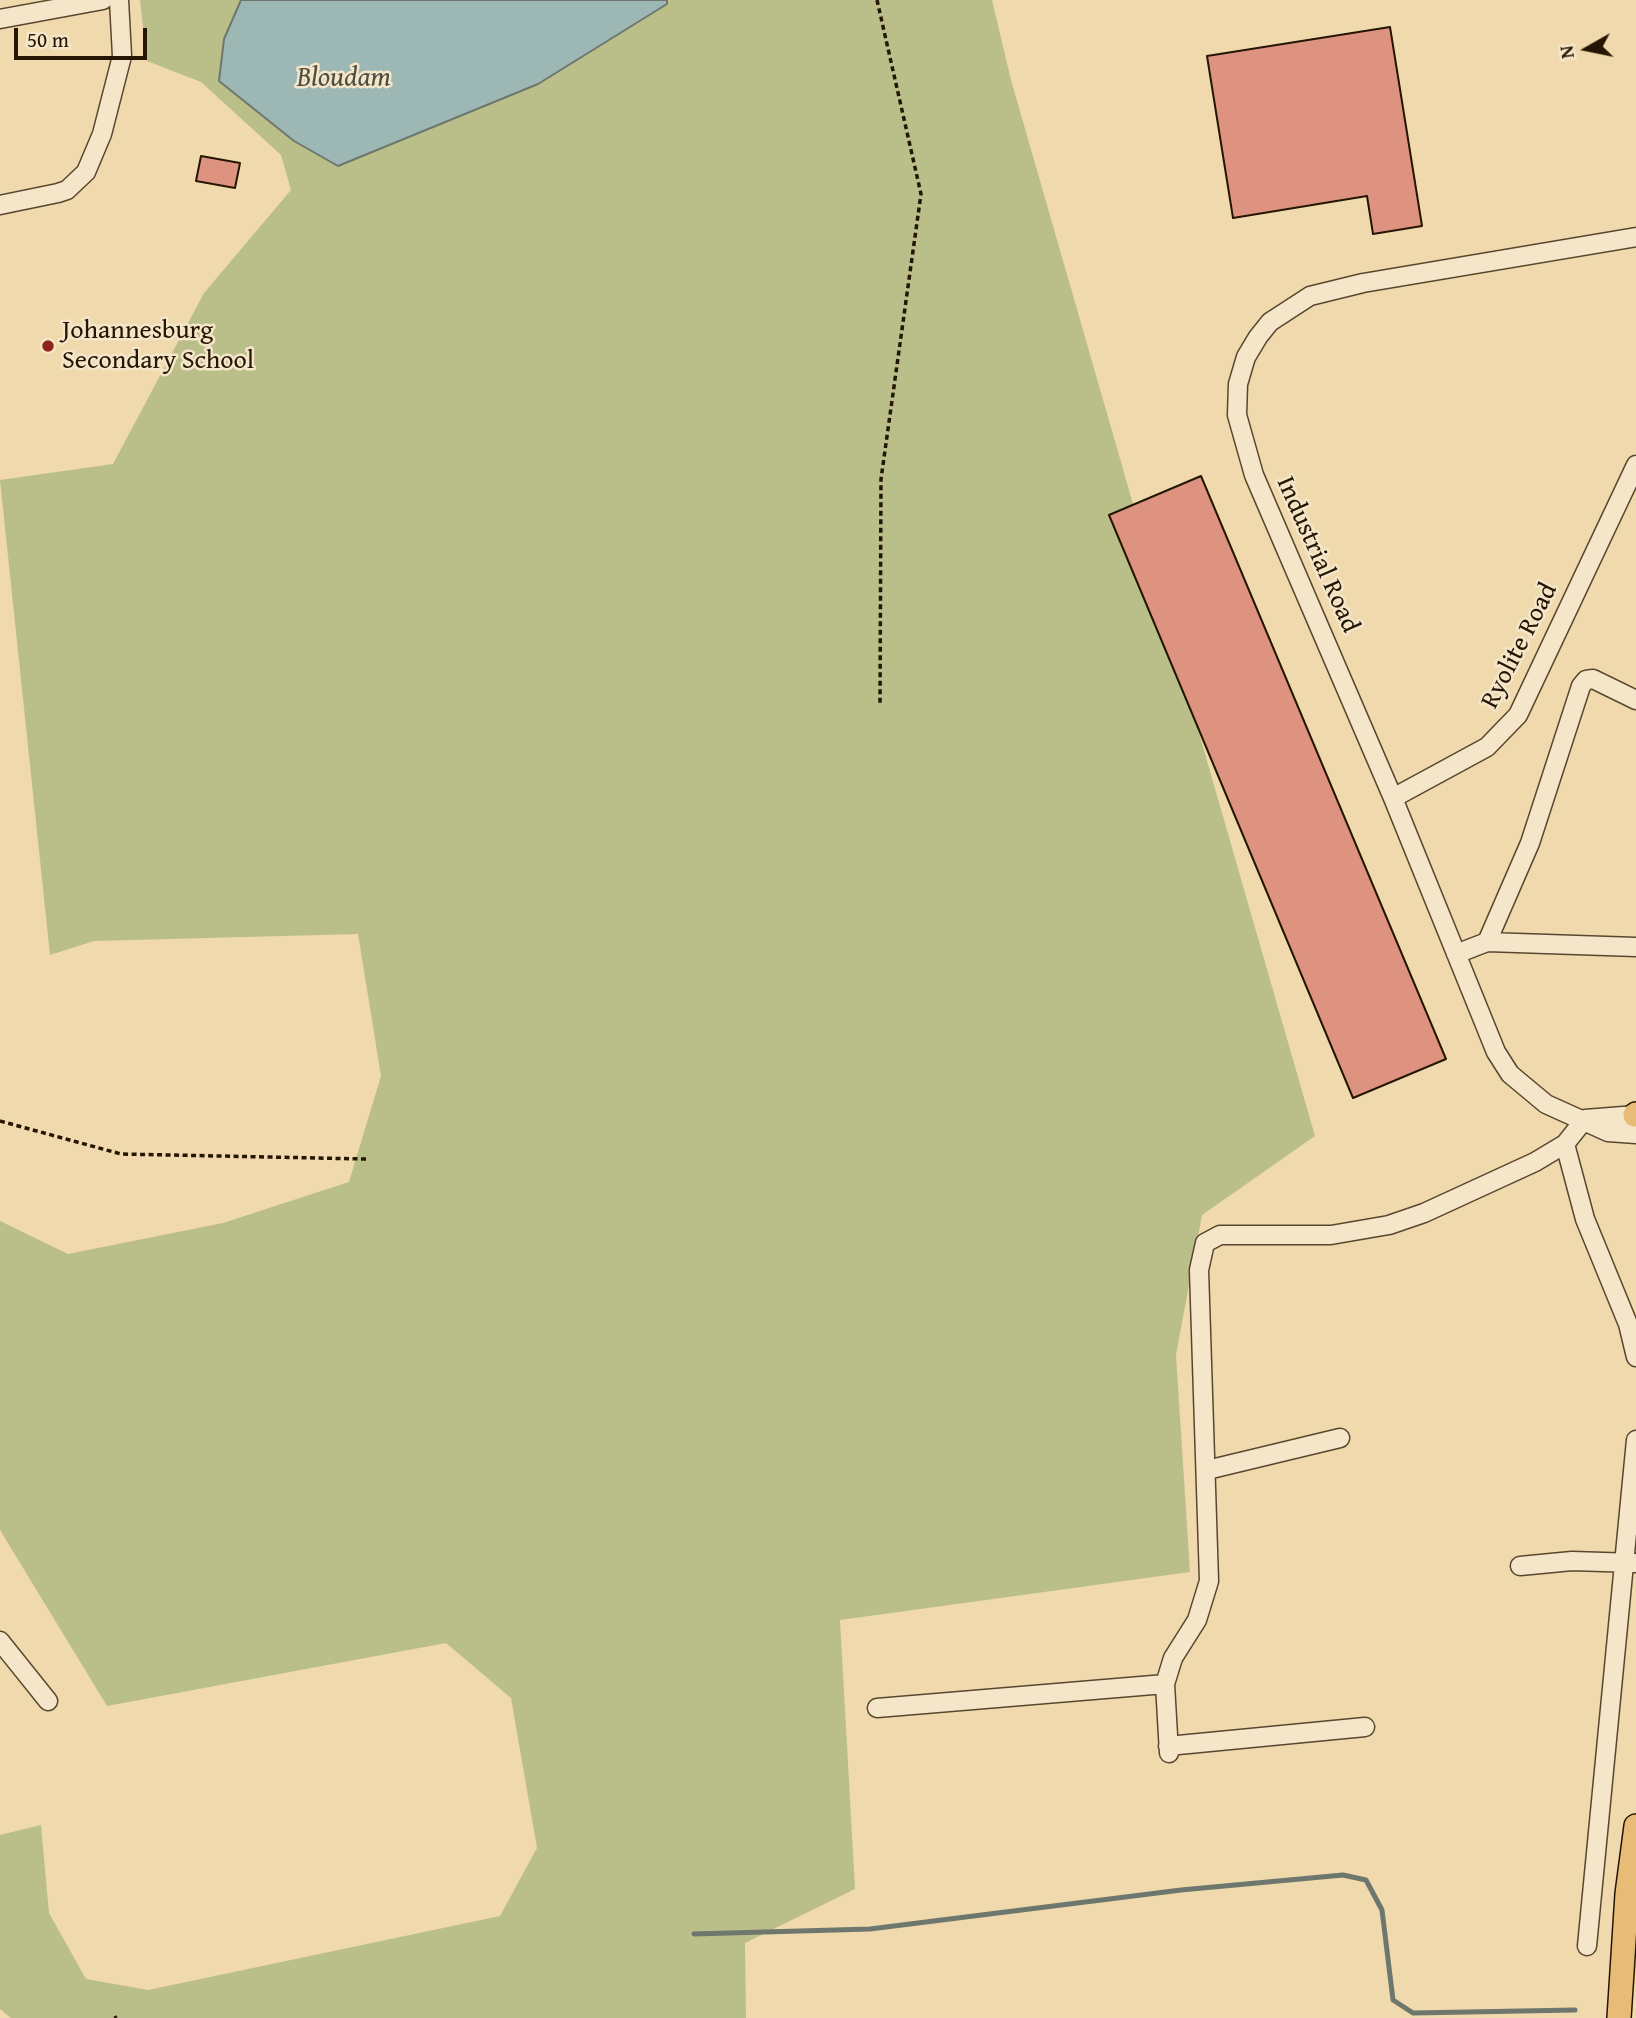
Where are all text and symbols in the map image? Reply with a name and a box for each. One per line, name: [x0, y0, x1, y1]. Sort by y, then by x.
scale bar: [18, 14, 150, 58]
north arrow: [1552, 14, 1622, 84]
text: 50 m: [27, 24, 69, 55]
text: N: [1551, 44, 1581, 61]
water label: Bloudam: [297, 62, 391, 96]
place label: Johannesburg Secondary School: [62, 315, 254, 376]
marker: Johannesburg Secondary School: [40, 338, 56, 354]
street label: Industrial Road: [1269, 472, 1365, 638]
street label: Ryolite Road: [1475, 578, 1565, 714]

